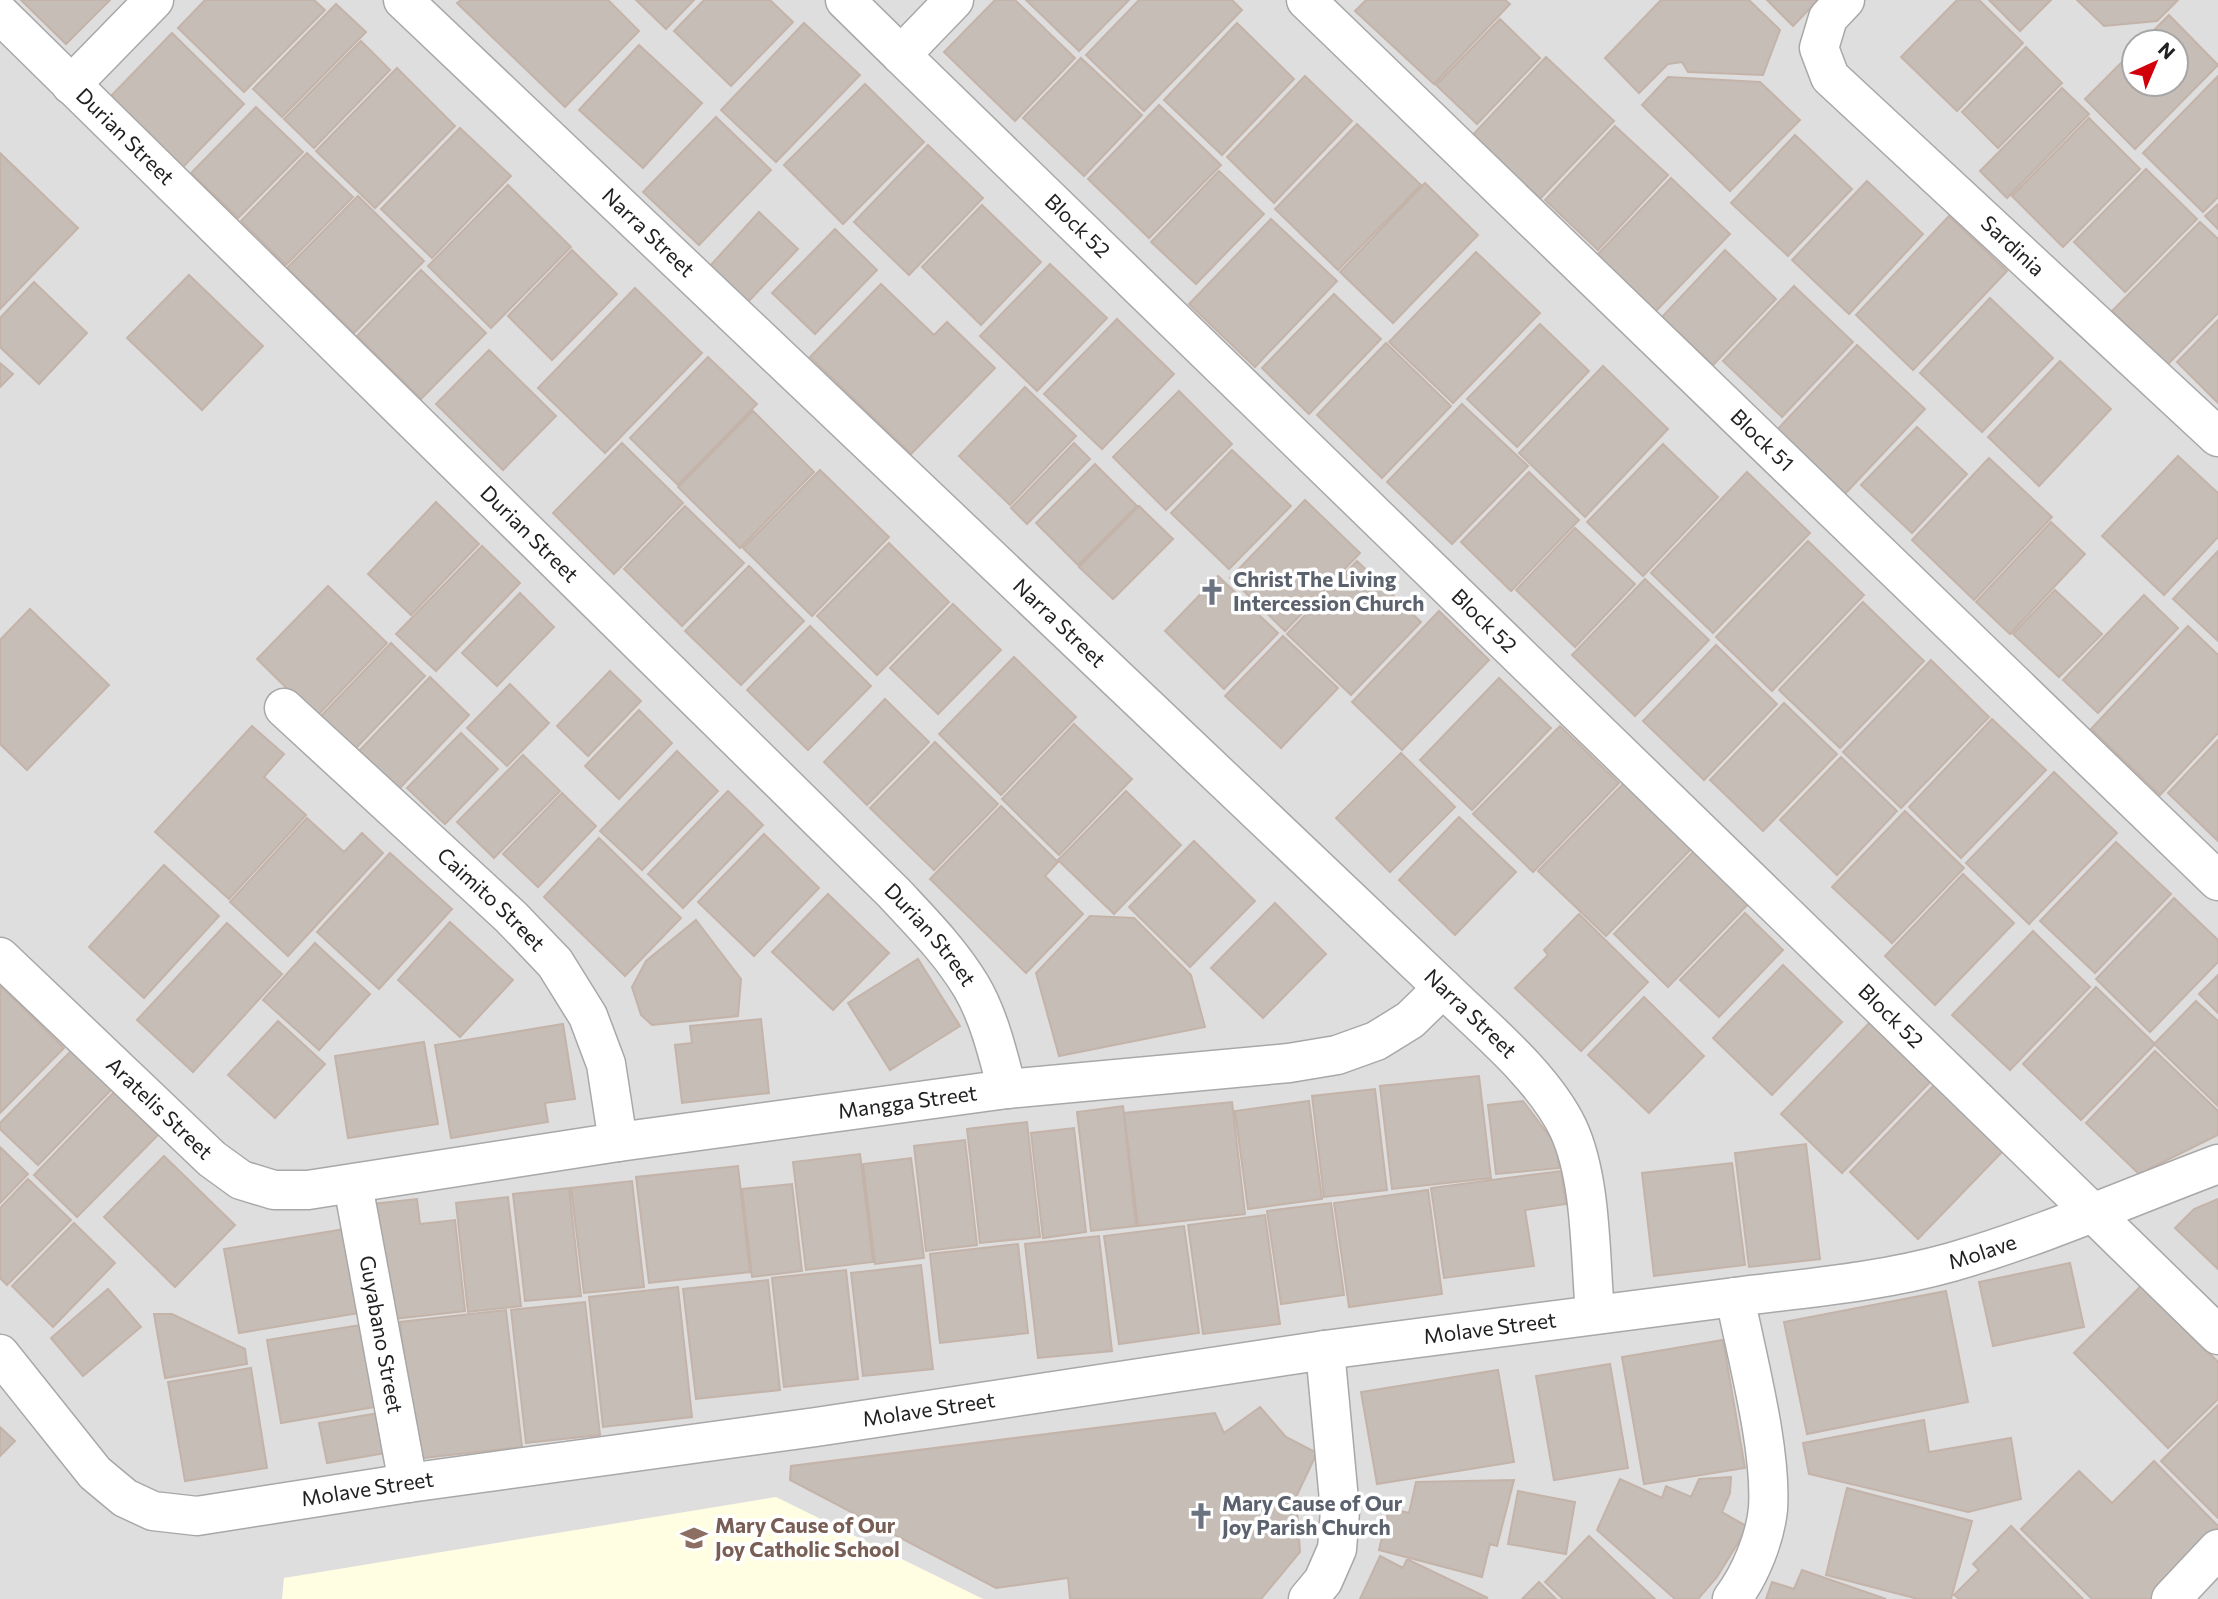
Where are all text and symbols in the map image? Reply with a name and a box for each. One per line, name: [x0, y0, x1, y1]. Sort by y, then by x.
north arrow: [2120, 28, 2190, 98]
text: N: [2154, 37, 2180, 64]
street label: Durian Street: [72, 82, 180, 189]
street label: Narra Street: [598, 182, 700, 281]
street label: Block 52: [1040, 188, 1116, 262]
street label: Sardinia: [1977, 210, 2050, 281]
street label: Block 51: [1726, 403, 1800, 476]
street label: Durian Street: [476, 480, 584, 587]
place label: Christ The Living Intercession Church: [1233, 566, 1424, 615]
street label: Narra Street: [1009, 573, 1111, 672]
church icon: Christ The Living Intercession Church: [1197, 577, 1227, 607]
street label: Block 52: [1447, 583, 1523, 657]
street label: Caimito Street: [433, 842, 551, 956]
street label: Durian Street: [880, 877, 982, 990]
street label: Narra Street: [1420, 963, 1523, 1062]
street label: Block 52: [1854, 978, 1929, 1052]
street label: Aratelis Street: [102, 1051, 219, 1164]
street label: Mangga Street: [836, 1079, 978, 1123]
street label: Molave: [1945, 1228, 2019, 1273]
street label: Guyabano Street: [355, 1253, 409, 1415]
street label: Molave Street: [1422, 1306, 1558, 1348]
street label: Molave Street: [861, 1386, 997, 1431]
street label: Molave Street: [299, 1466, 435, 1511]
place label: Mary Cause of Our Joy Parish Church: [1222, 1490, 1403, 1539]
church icon: Mary Cause of Our Joy Parish Church: [1186, 1501, 1216, 1531]
place label: Mary Cause of Our Joy Catholic School: [715, 1512, 900, 1561]
school or university icon: Mary Cause of Our Joy Catholic School: [679, 1523, 709, 1553]

